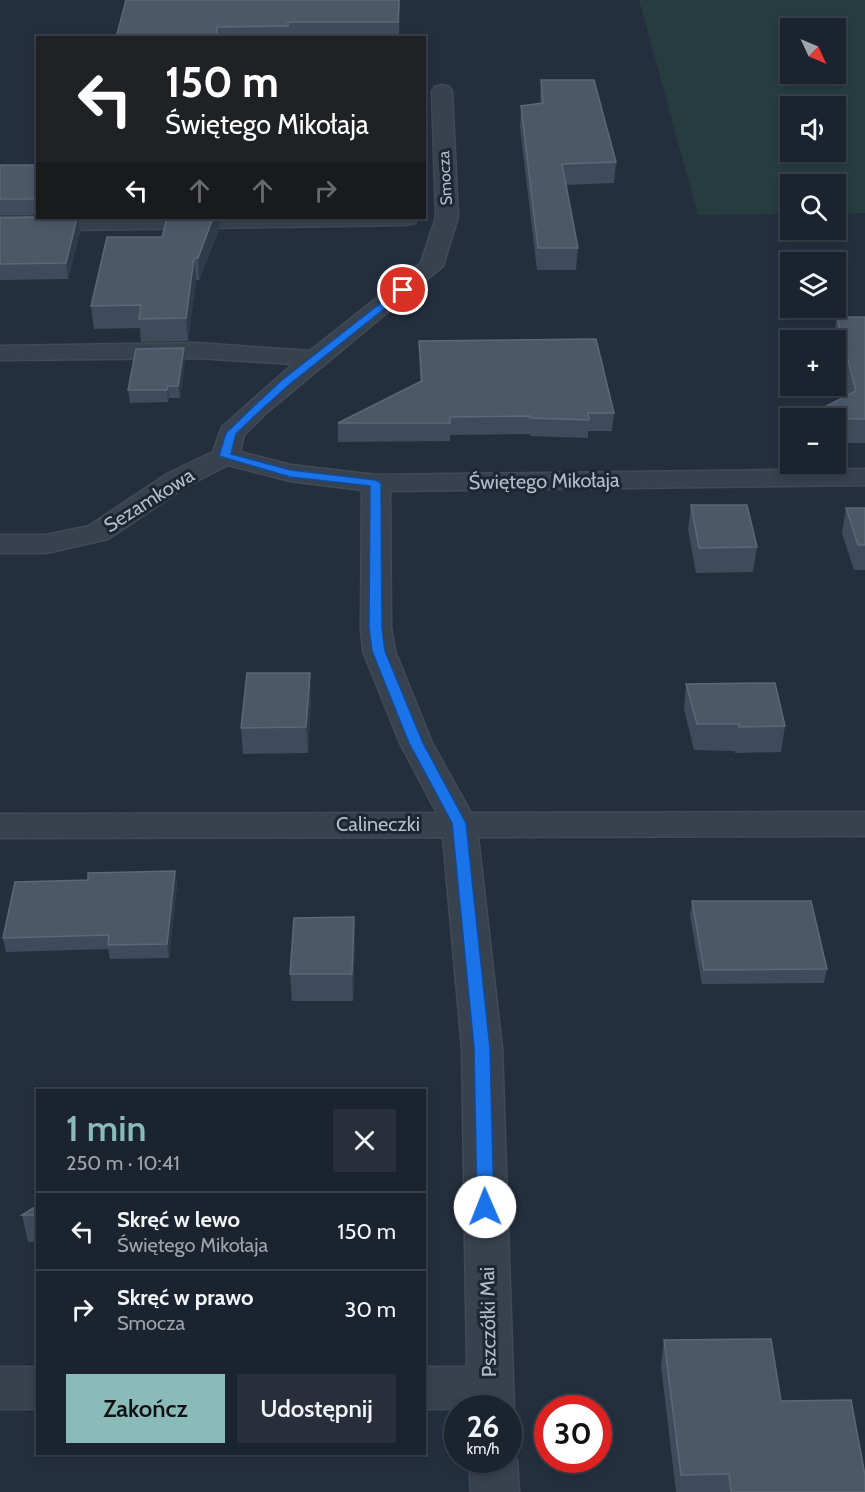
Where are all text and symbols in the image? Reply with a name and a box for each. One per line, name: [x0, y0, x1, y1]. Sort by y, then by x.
north arrow: [780, 18, 846, 84]
map controls: [780, 18, 846, 474]
text: 150 m: [165, 56, 279, 108]
icon: left: [66, 60, 144, 138]
button: sound: [780, 96, 846, 162]
text: Świętego Mikołaja: [165, 108, 369, 141]
street label: Smocza: [434, 150, 456, 206]
icon: left: [120, 174, 153, 207]
icon: ahead: [183, 174, 216, 207]
icon: ahead: [246, 174, 279, 207]
icon: right: [309, 174, 342, 207]
button: search: [780, 174, 846, 240]
button: layers: [780, 252, 846, 318]
pin: [377, 264, 428, 315]
icon: arrive: [386, 273, 419, 306]
button: +: [780, 330, 846, 396]
button: −: [780, 408, 846, 474]
street label: Sezamkowa: [99, 463, 199, 537]
street label: Świętego Mikołaja: [468, 468, 620, 494]
street label: Calineczki: [336, 812, 420, 836]
text: 1 min: [66, 1106, 146, 1150]
button: close: [333, 1109, 396, 1172]
text: 250 m · 10:41: [66, 1151, 180, 1175]
position arrow: [453, 1175, 517, 1239]
text: Skręć w lewo: [117, 1206, 240, 1233]
icon: left: [66, 1215, 99, 1248]
text: 150 m: [337, 1218, 396, 1245]
text: Świętego Mikołaja: [117, 1233, 268, 1257]
street label: Pszczółki Mai: [475, 1267, 501, 1377]
text: Skręć w prawo: [117, 1284, 254, 1311]
icon: right: [66, 1293, 99, 1326]
text: 30 m: [344, 1296, 396, 1323]
text: Smocza: [117, 1311, 185, 1335]
button: Zakończ: [66, 1374, 225, 1443]
button: Udostępnij: [237, 1374, 396, 1443]
speed limit sign: 30: [534, 1395, 612, 1473]
text: 26: [467, 1408, 499, 1445]
text: km/h: [467, 1440, 499, 1458]

